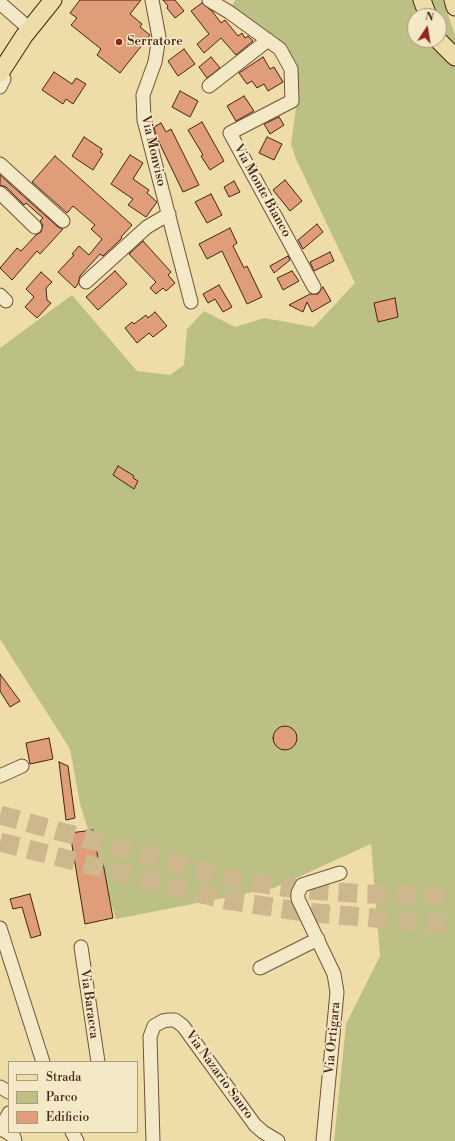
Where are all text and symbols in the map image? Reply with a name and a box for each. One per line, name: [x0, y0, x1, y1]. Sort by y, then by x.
north arrow: [407, 8, 447, 48]
text: N: [424, 9, 435, 25]
place label: Serratore: [127, 34, 183, 50]
marker: Serratore: [114, 37, 124, 47]
street label: Via Monviso: [137, 114, 169, 188]
street label: Via Monte Bianco: [230, 142, 294, 240]
street label: Via Baracca: [76, 968, 102, 1040]
street label: Via Ortigara: [322, 1001, 344, 1075]
street label: Via Nazario Sauro: [182, 1028, 256, 1122]
legend: [8, 1061, 138, 1133]
text: Strada: [46, 1070, 81, 1085]
text: Parco: [46, 1090, 78, 1105]
text: Edificio: [46, 1110, 89, 1125]

